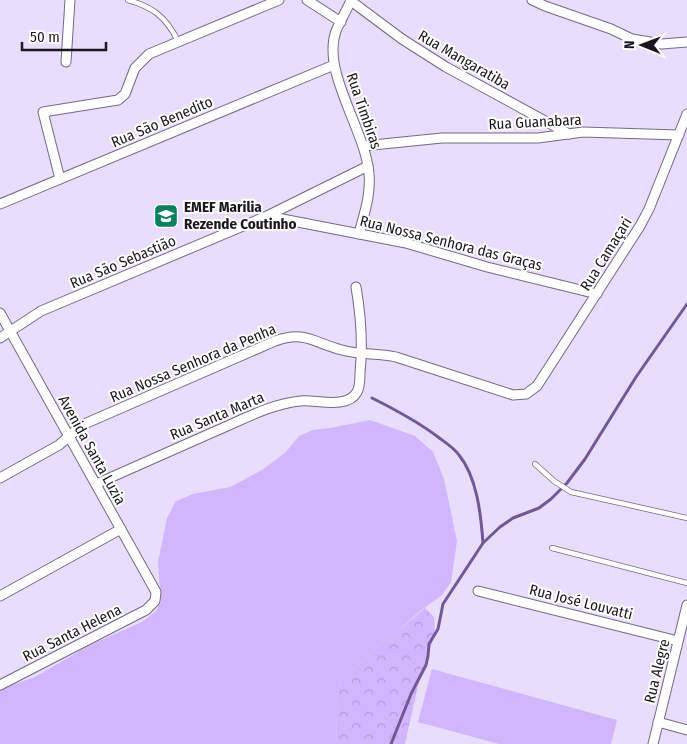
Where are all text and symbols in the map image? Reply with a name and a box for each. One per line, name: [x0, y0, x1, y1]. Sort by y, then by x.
scale bar: [22, 20, 106, 52]
north arrow: [617, 20, 667, 70]
street label: Rua Mangaratiba: [415, 26, 513, 94]
text: 50 m: [30, 28, 60, 46]
text: N: [621, 40, 638, 49]
street label: Rua Timbiras: [343, 71, 385, 151]
street label: Rua São Benedito: [109, 92, 216, 151]
street label: Rua Guanabara: [488, 111, 582, 133]
place label: EMEF Marilia Rezende Coutinho: [184, 198, 296, 233]
school or university icon: EMEF Marilia Rezende Coutinho: [153, 203, 179, 229]
street label: Rua Nossa Senhora das Graças: [358, 212, 544, 274]
street label: Rua Camaçari: [576, 214, 636, 294]
street label: Rua São Sebastião: [67, 232, 179, 292]
street label: Rua Nossa Senhora da Penha: [107, 320, 279, 406]
street label: Rua Santa Marta: [167, 388, 267, 444]
street label: Avenida Santa Luzia: [55, 392, 129, 508]
street label: Rua José Louvatti: [528, 580, 634, 624]
street label: Rua Santa Helena: [20, 600, 124, 666]
street label: Rua Alegre: [640, 637, 674, 705]

